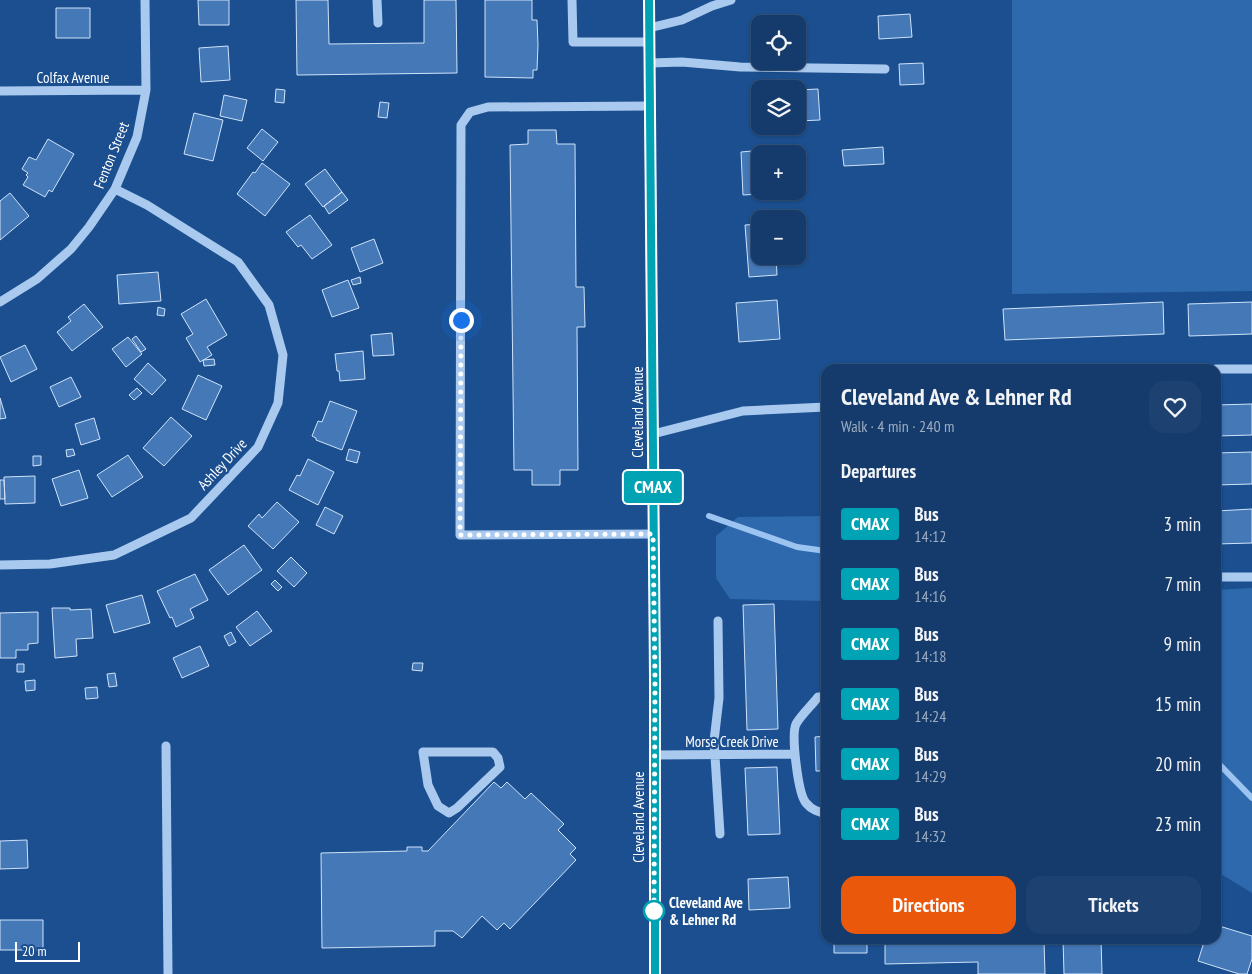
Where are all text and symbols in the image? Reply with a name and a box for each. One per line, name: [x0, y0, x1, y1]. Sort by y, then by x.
map controls: [751, 15, 806, 265]
button: locate: [751, 15, 806, 70]
street label: Colfax Avenue: [37, 68, 109, 87]
button: layers: [751, 80, 806, 135]
street label: Fenton Street: [89, 119, 133, 191]
button: +: [751, 145, 806, 200]
button: −: [751, 210, 806, 265]
your location: [449, 308, 474, 333]
street label: Cleveland Avenue: [628, 366, 647, 458]
text: Cleveland Ave & Lehner Rd: [841, 381, 1072, 412]
button: heart: [1149, 381, 1201, 433]
text: Walk · 4 min · 240 m: [841, 416, 954, 436]
street label: Ashley Drive: [193, 434, 251, 494]
text: Departures: [841, 459, 916, 483]
line badge: CMAX: [618, 471, 688, 503]
text: CMAX: [634, 475, 672, 498]
text: Bus: [914, 502, 939, 526]
text: CMAX: [851, 512, 889, 535]
text: 3 min: [1164, 512, 1201, 536]
text: 14:12: [914, 526, 946, 546]
text: Bus: [914, 562, 939, 586]
text: CMAX: [851, 572, 889, 595]
text: 7 min: [1164, 572, 1201, 596]
text: 14:16: [914, 586, 946, 606]
text: Bus: [914, 622, 939, 646]
text: CMAX: [851, 632, 889, 655]
text: 9 min: [1164, 632, 1201, 656]
text: 14:18: [914, 646, 946, 666]
text: Bus: [914, 682, 939, 706]
text: CMAX: [851, 692, 889, 715]
text: 15 min: [1155, 692, 1201, 716]
text: 14:24: [914, 706, 946, 726]
street label: Morse Creek Drive: [685, 732, 779, 751]
text: Bus: [914, 742, 939, 766]
text: CMAX: [851, 752, 889, 775]
text: 20 min: [1155, 752, 1201, 776]
text: 14:29: [914, 766, 946, 786]
street label: Cleveland Avenue: [629, 771, 648, 863]
text: Bus: [914, 802, 939, 826]
text: CMAX: [851, 812, 889, 835]
text: 23 min: [1155, 812, 1201, 836]
text: 14:32: [914, 826, 946, 846]
button: Directions: [841, 876, 1016, 934]
button: Tickets: [1026, 876, 1201, 934]
place label: Cleveland Ave & Lehner Rd: [669, 893, 743, 929]
marker: Cleveland Ave & Lehner Rd: [643, 900, 665, 922]
scale bar: [15, 939, 80, 962]
text: 20 m: [22, 942, 47, 960]

